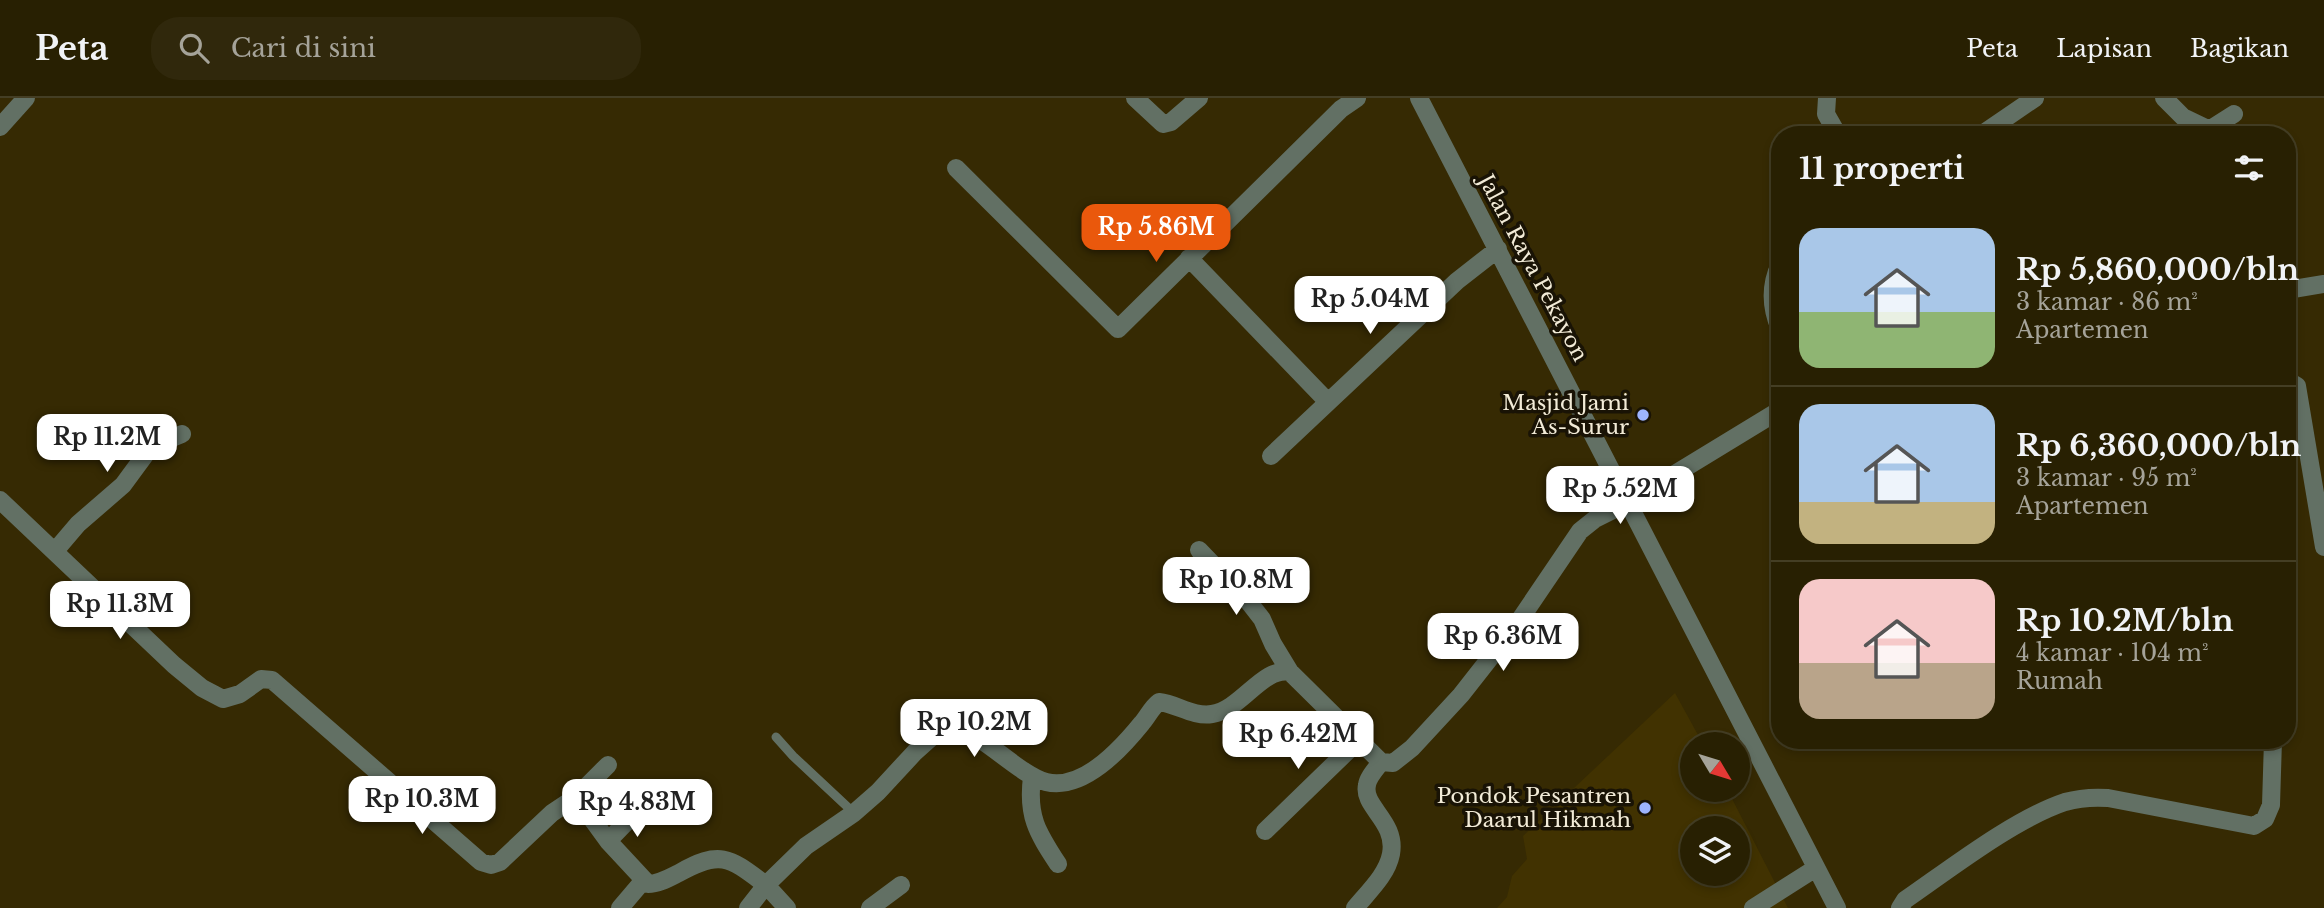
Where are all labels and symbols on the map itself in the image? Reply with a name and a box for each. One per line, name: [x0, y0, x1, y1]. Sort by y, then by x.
street label: Jalan Raya Pekayon: [1471, 168, 1593, 366]
pin: Rp 5.86M: [1084, 204, 1228, 264]
pin: Rp 5.04M: [1298, 276, 1442, 336]
place label: Masjid Jami As-Surur: [1502, 390, 1629, 440]
marker: Masjid Jami As-Surur: [1635, 407, 1651, 423]
pin: Rp 11.2M: [35, 414, 179, 474]
pin: Rp 5.52M: [1548, 466, 1692, 526]
pin: Rp 10.8M: [1164, 558, 1308, 617]
pin: Rp 11.3M: [48, 582, 192, 641]
pin: Rp 6.36M: [1431, 614, 1575, 673]
pin: Rp 10.2M: [902, 700, 1046, 759]
pin: Rp 6.42M: [1226, 712, 1370, 771]
north arrow: [1680, 732, 1750, 802]
pin: Rp 10.3M: [350, 776, 494, 836]
pin: Rp 4.83M: [565, 780, 709, 839]
place label: Pondok Pesantren Daarul Hikmah: [1437, 783, 1631, 833]
marker: Pondok Pesantren Daarul Hikmah: [1637, 800, 1653, 816]

